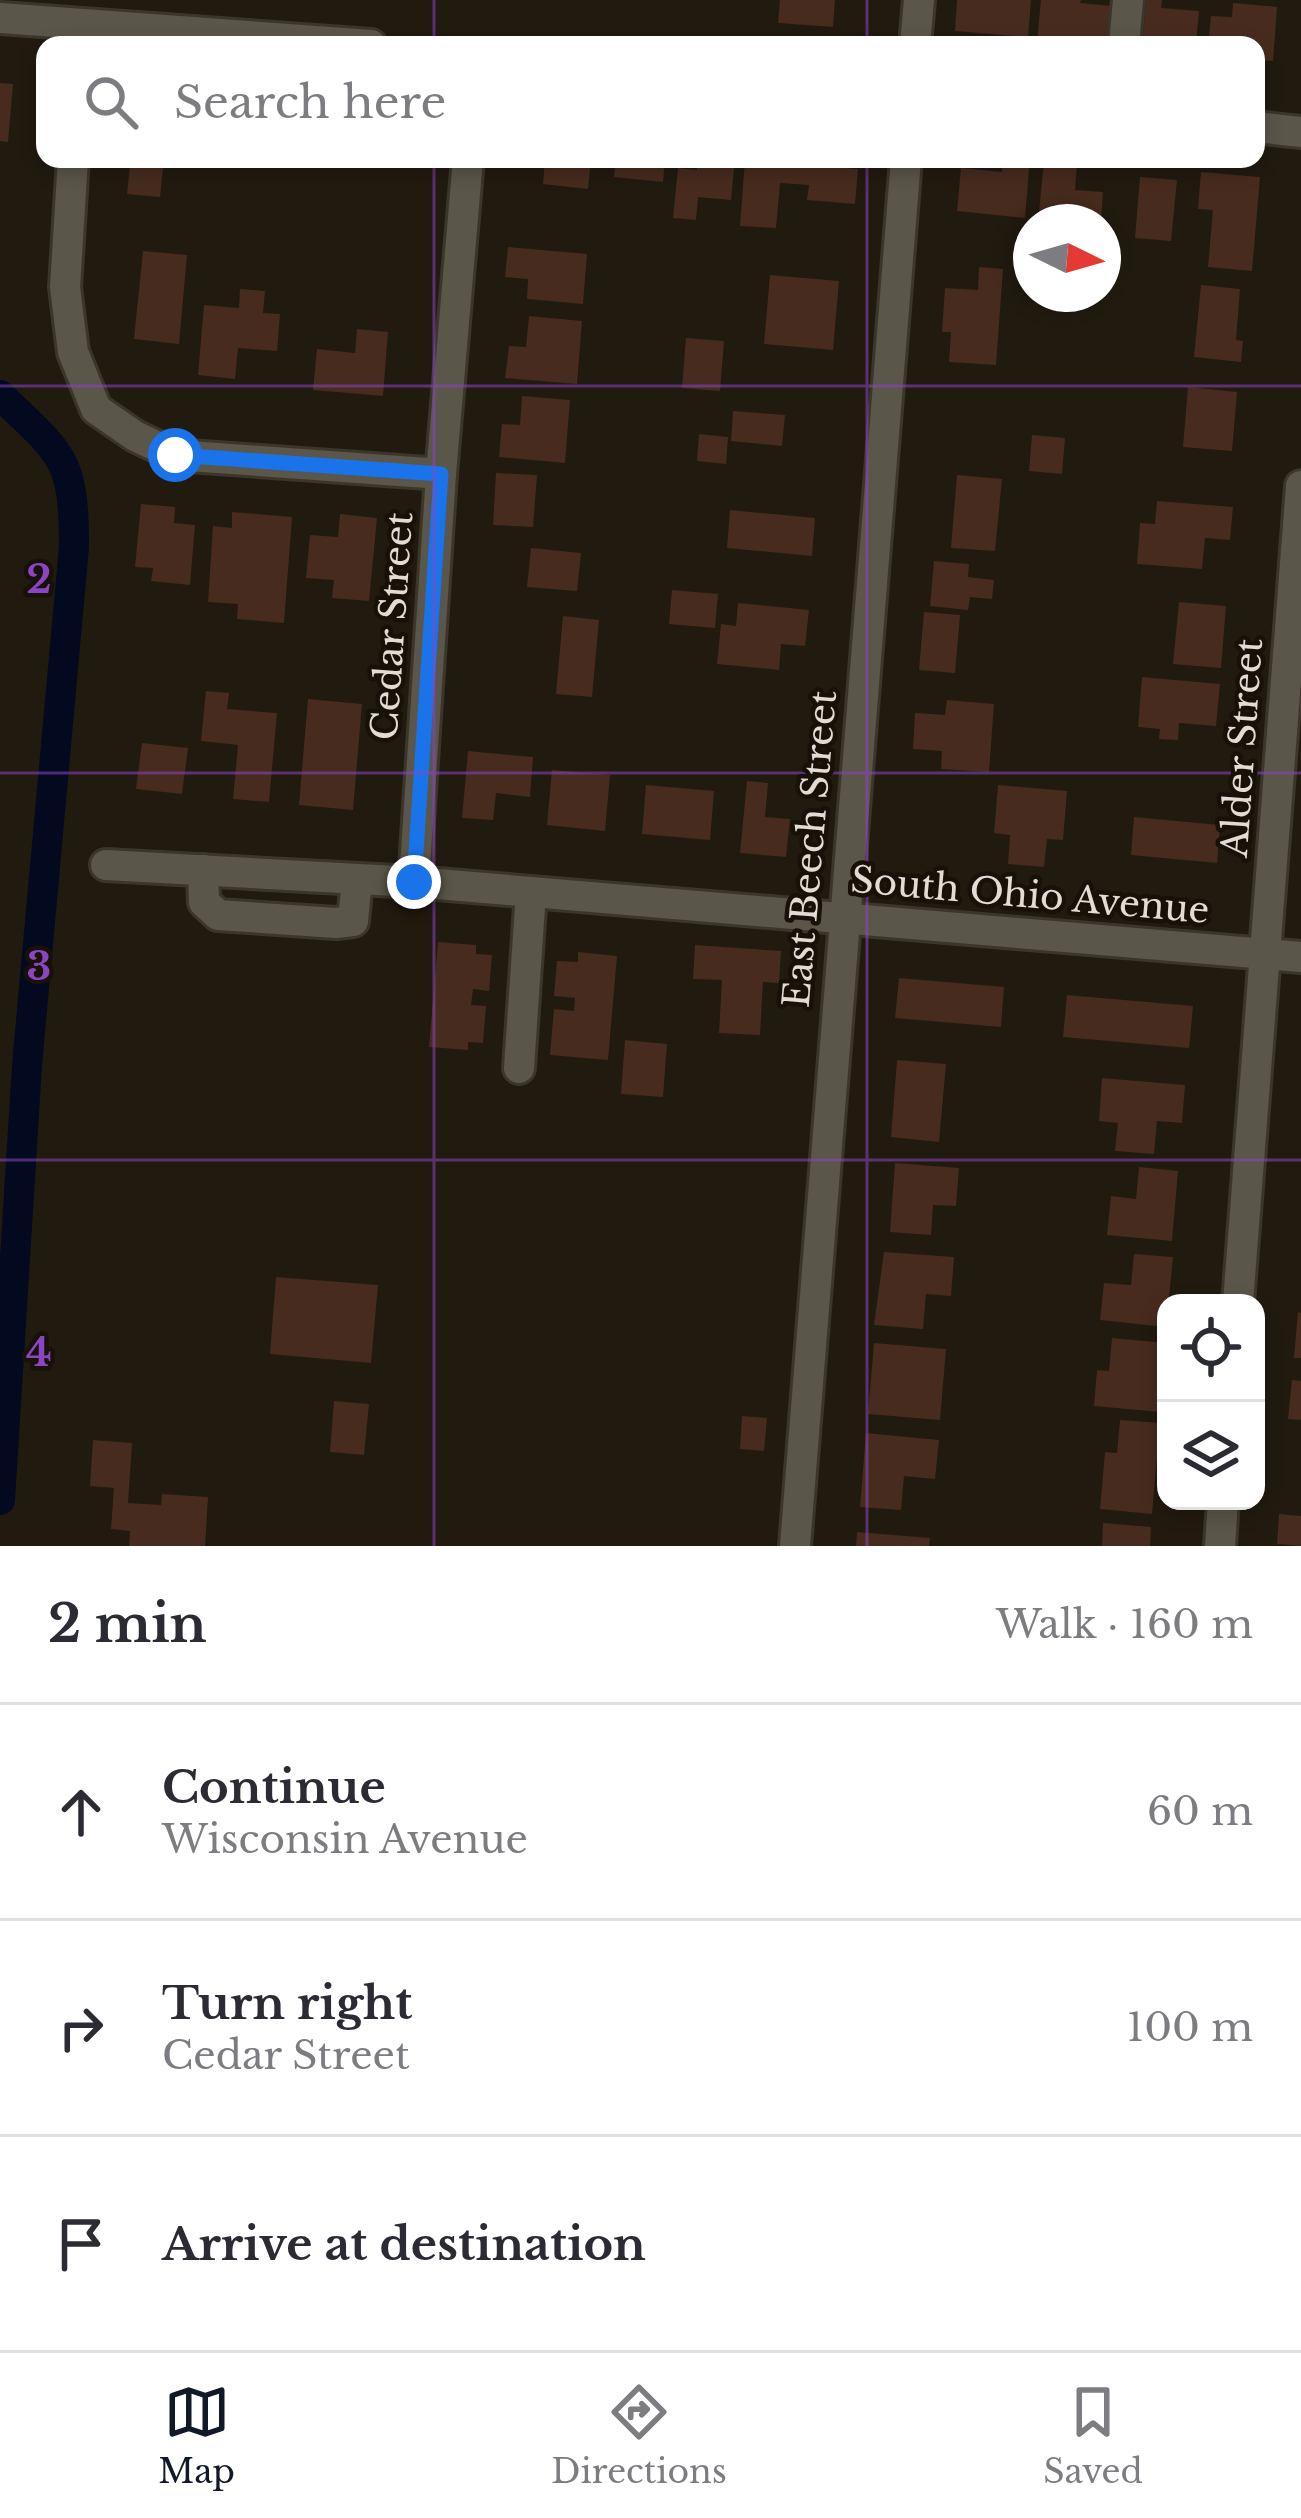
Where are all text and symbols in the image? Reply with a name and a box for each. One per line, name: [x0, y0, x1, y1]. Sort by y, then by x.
search box: [36, 36, 1265, 168]
icon: search: [78, 69, 144, 135]
text: Search here: [174, 74, 446, 130]
north arrow: [1013, 204, 1121, 312]
route start: [148, 428, 202, 482]
street label: Cedar Street: [362, 510, 422, 742]
text: 2: [26, 555, 52, 604]
street label: Alder Street: [1212, 637, 1272, 860]
street label: East Beech Street: [774, 688, 846, 1009]
route end: [387, 855, 441, 909]
street label: South Ohio Avenue: [849, 857, 1211, 933]
text: 3: [27, 942, 51, 991]
map controls: [1157, 1294, 1265, 1510]
button: locate: [1157, 1294, 1265, 1402]
text: 4: [26, 1328, 52, 1377]
button: layers: [1157, 1402, 1265, 1510]
text: 2 min: [48, 1593, 207, 1656]
text: Walk · 160 m: [996, 1600, 1253, 1649]
text: Continue: [162, 1759, 386, 1815]
icon: ahead: [48, 1779, 114, 1845]
text: 60 m: [1147, 1787, 1253, 1836]
text: Wisconsin Avenue: [162, 1815, 528, 1864]
text: Turn right: [162, 1975, 412, 2031]
icon: right: [48, 1995, 114, 2061]
text: 100 m: [1127, 2003, 1253, 2052]
text: Cedar Street: [162, 2031, 410, 2080]
icon: arrive: [48, 2211, 114, 2277]
text: Arrive at destination: [162, 2216, 646, 2272]
tab: Map: [158, 2379, 235, 2492]
tab: Directions: [551, 2379, 727, 2492]
tab: Saved: [1043, 2379, 1143, 2492]

